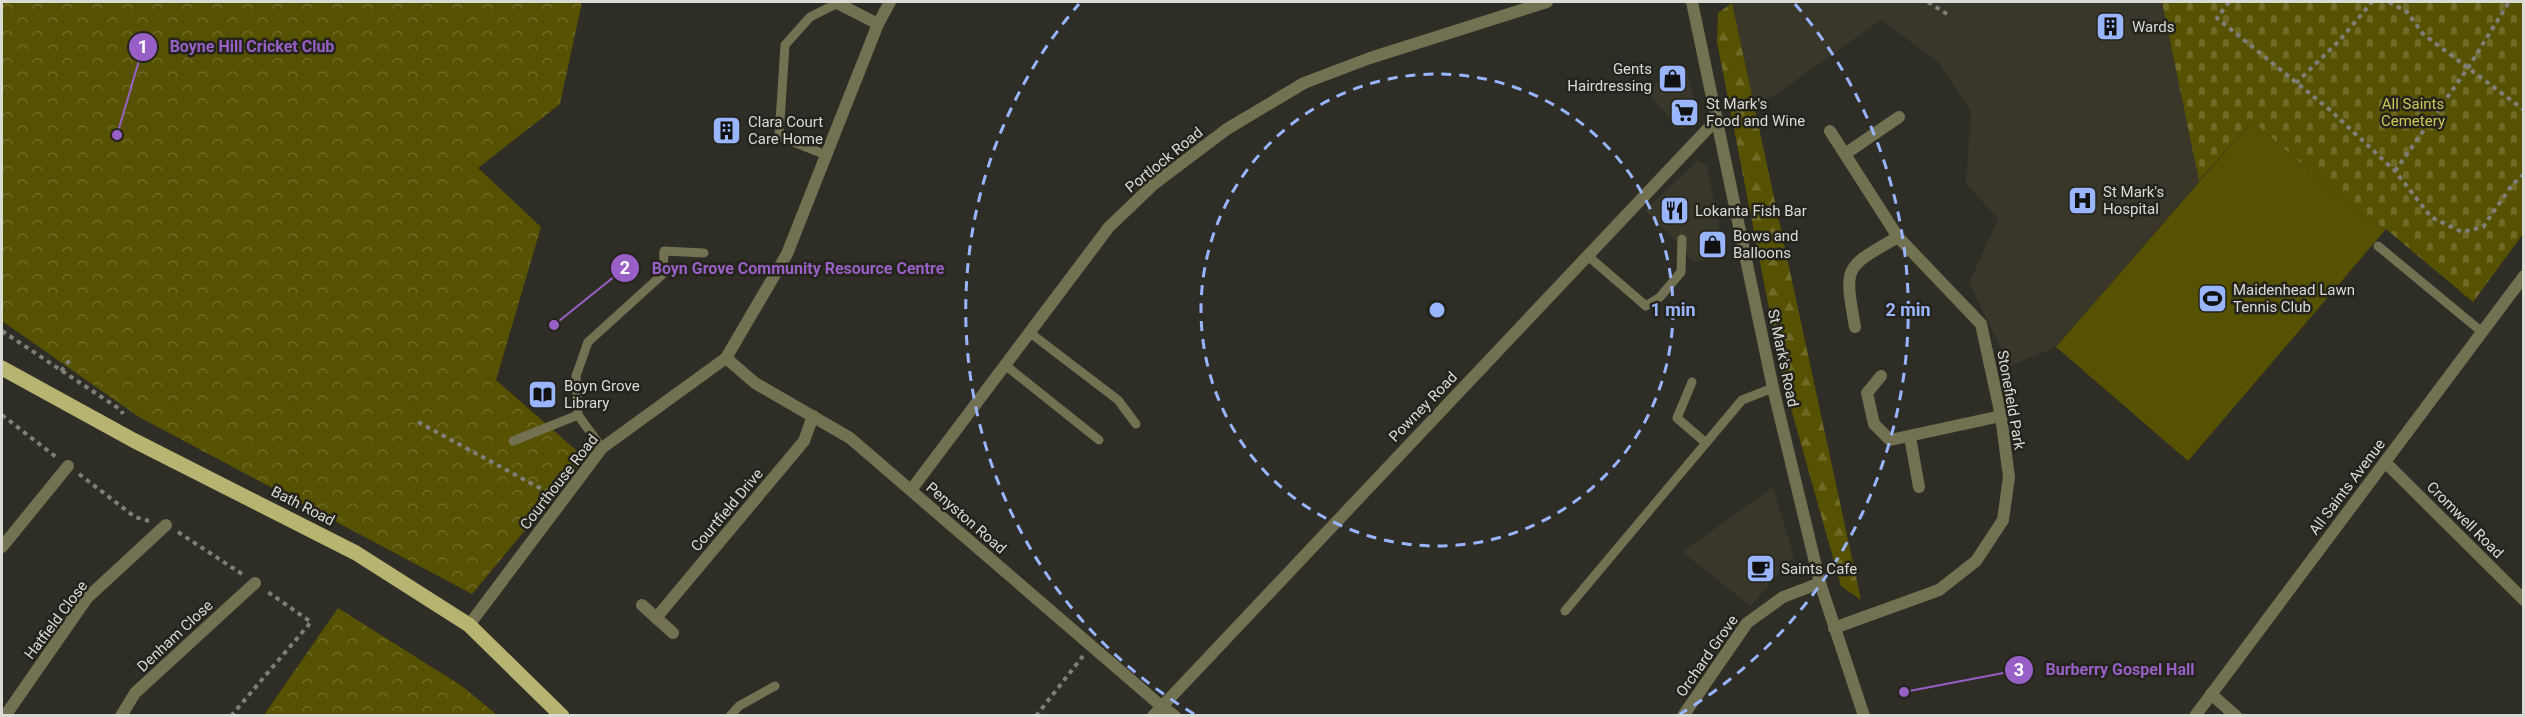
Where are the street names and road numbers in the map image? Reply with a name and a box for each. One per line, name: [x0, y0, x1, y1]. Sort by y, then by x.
street label: Portlock Road: [1122, 123, 1206, 197]
street label: St Mark's Road: [1764, 308, 1802, 408]
street label: Stonefield Park: [1993, 349, 2029, 452]
street label: Powney Road: [1385, 368, 1461, 446]
street label: Courthouse Road: [516, 431, 602, 533]
street label: All Saints Avenue: [2305, 436, 2389, 538]
street label: Courtfield Drive: [687, 465, 767, 555]
street label: Penyston Road: [922, 478, 1010, 558]
street label: Cromwell Road: [2423, 478, 2507, 562]
street label: Bath Road: [268, 482, 338, 530]
street label: Hatfield Close: [21, 577, 91, 663]
street label: Denham Close: [133, 596, 217, 676]
street label: Orchard Grove: [1672, 612, 1742, 700]

